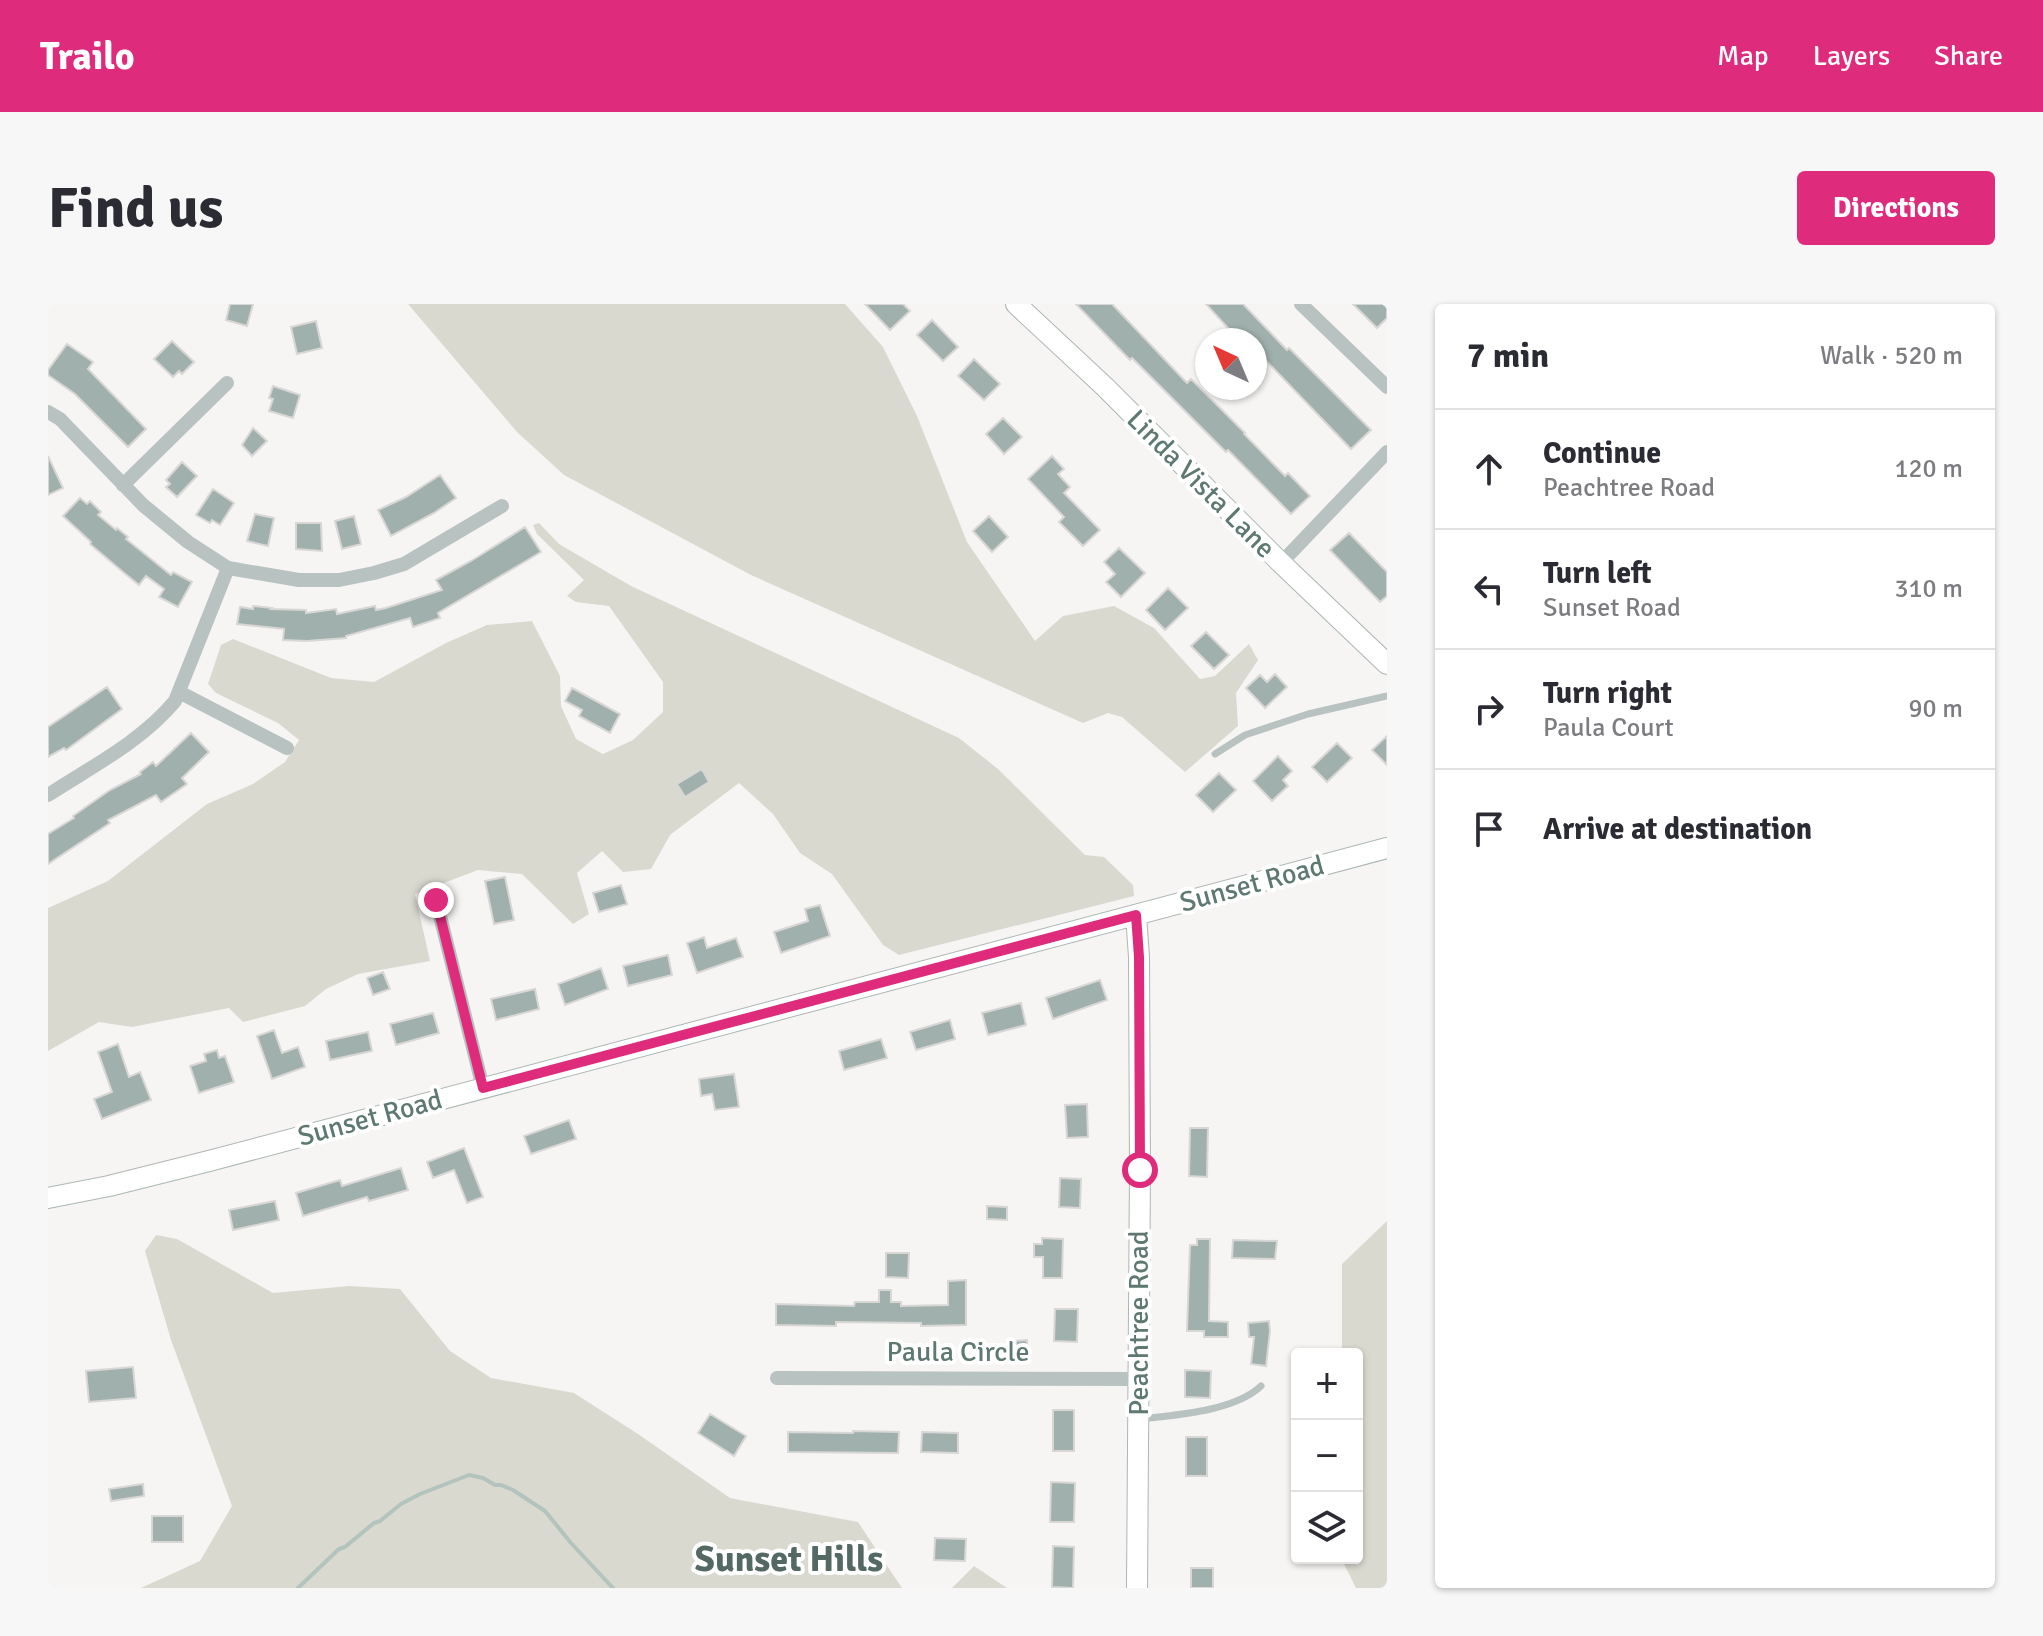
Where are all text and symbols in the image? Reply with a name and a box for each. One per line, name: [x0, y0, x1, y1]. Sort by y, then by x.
text: Trailo: [40, 33, 135, 80]
text: Map: [1717, 39, 1769, 73]
text: Layers: [1813, 39, 1890, 73]
text: Share: [1934, 39, 2003, 73]
button: Directions: [1797, 171, 1995, 245]
text: Find us: [48, 174, 223, 243]
north arrow: [1195, 328, 1267, 400]
text: 7 min: [1467, 335, 1549, 377]
text: Walk · 520 m: [1820, 340, 1963, 372]
street label: Linda Vista Lane: [1120, 403, 1282, 565]
text: Continue: [1543, 435, 1661, 472]
icon: ahead: [1467, 447, 1511, 491]
text: 120 m: [1894, 453, 1963, 485]
text: Peachtree Road: [1543, 472, 1715, 504]
text: Turn left: [1543, 555, 1652, 592]
icon: left: [1467, 567, 1511, 611]
text: 310 m: [1894, 573, 1963, 605]
text: Sunset Road: [1543, 592, 1681, 624]
text: Turn right: [1543, 675, 1672, 712]
icon: right: [1467, 687, 1511, 731]
text: 90 m: [1908, 693, 1963, 725]
text: Paula Court: [1543, 712, 1674, 744]
icon: arrive: [1467, 807, 1511, 851]
text: Arrive at destination: [1543, 811, 1812, 848]
street label: Sunset Road: [1176, 848, 1328, 920]
route end: [418, 882, 454, 918]
street label: Sunset Road: [294, 1082, 446, 1154]
route start: [1122, 1152, 1158, 1188]
street label: Peachtree Road: [1122, 1230, 1156, 1416]
street label: Paula Circle: [887, 1335, 1029, 1369]
map controls: [1291, 1348, 1363, 1564]
button: +: [1291, 1348, 1363, 1420]
button: −: [1291, 1420, 1363, 1492]
button: layers: [1291, 1492, 1363, 1564]
district label: Sunset Hills: [695, 1537, 883, 1582]

